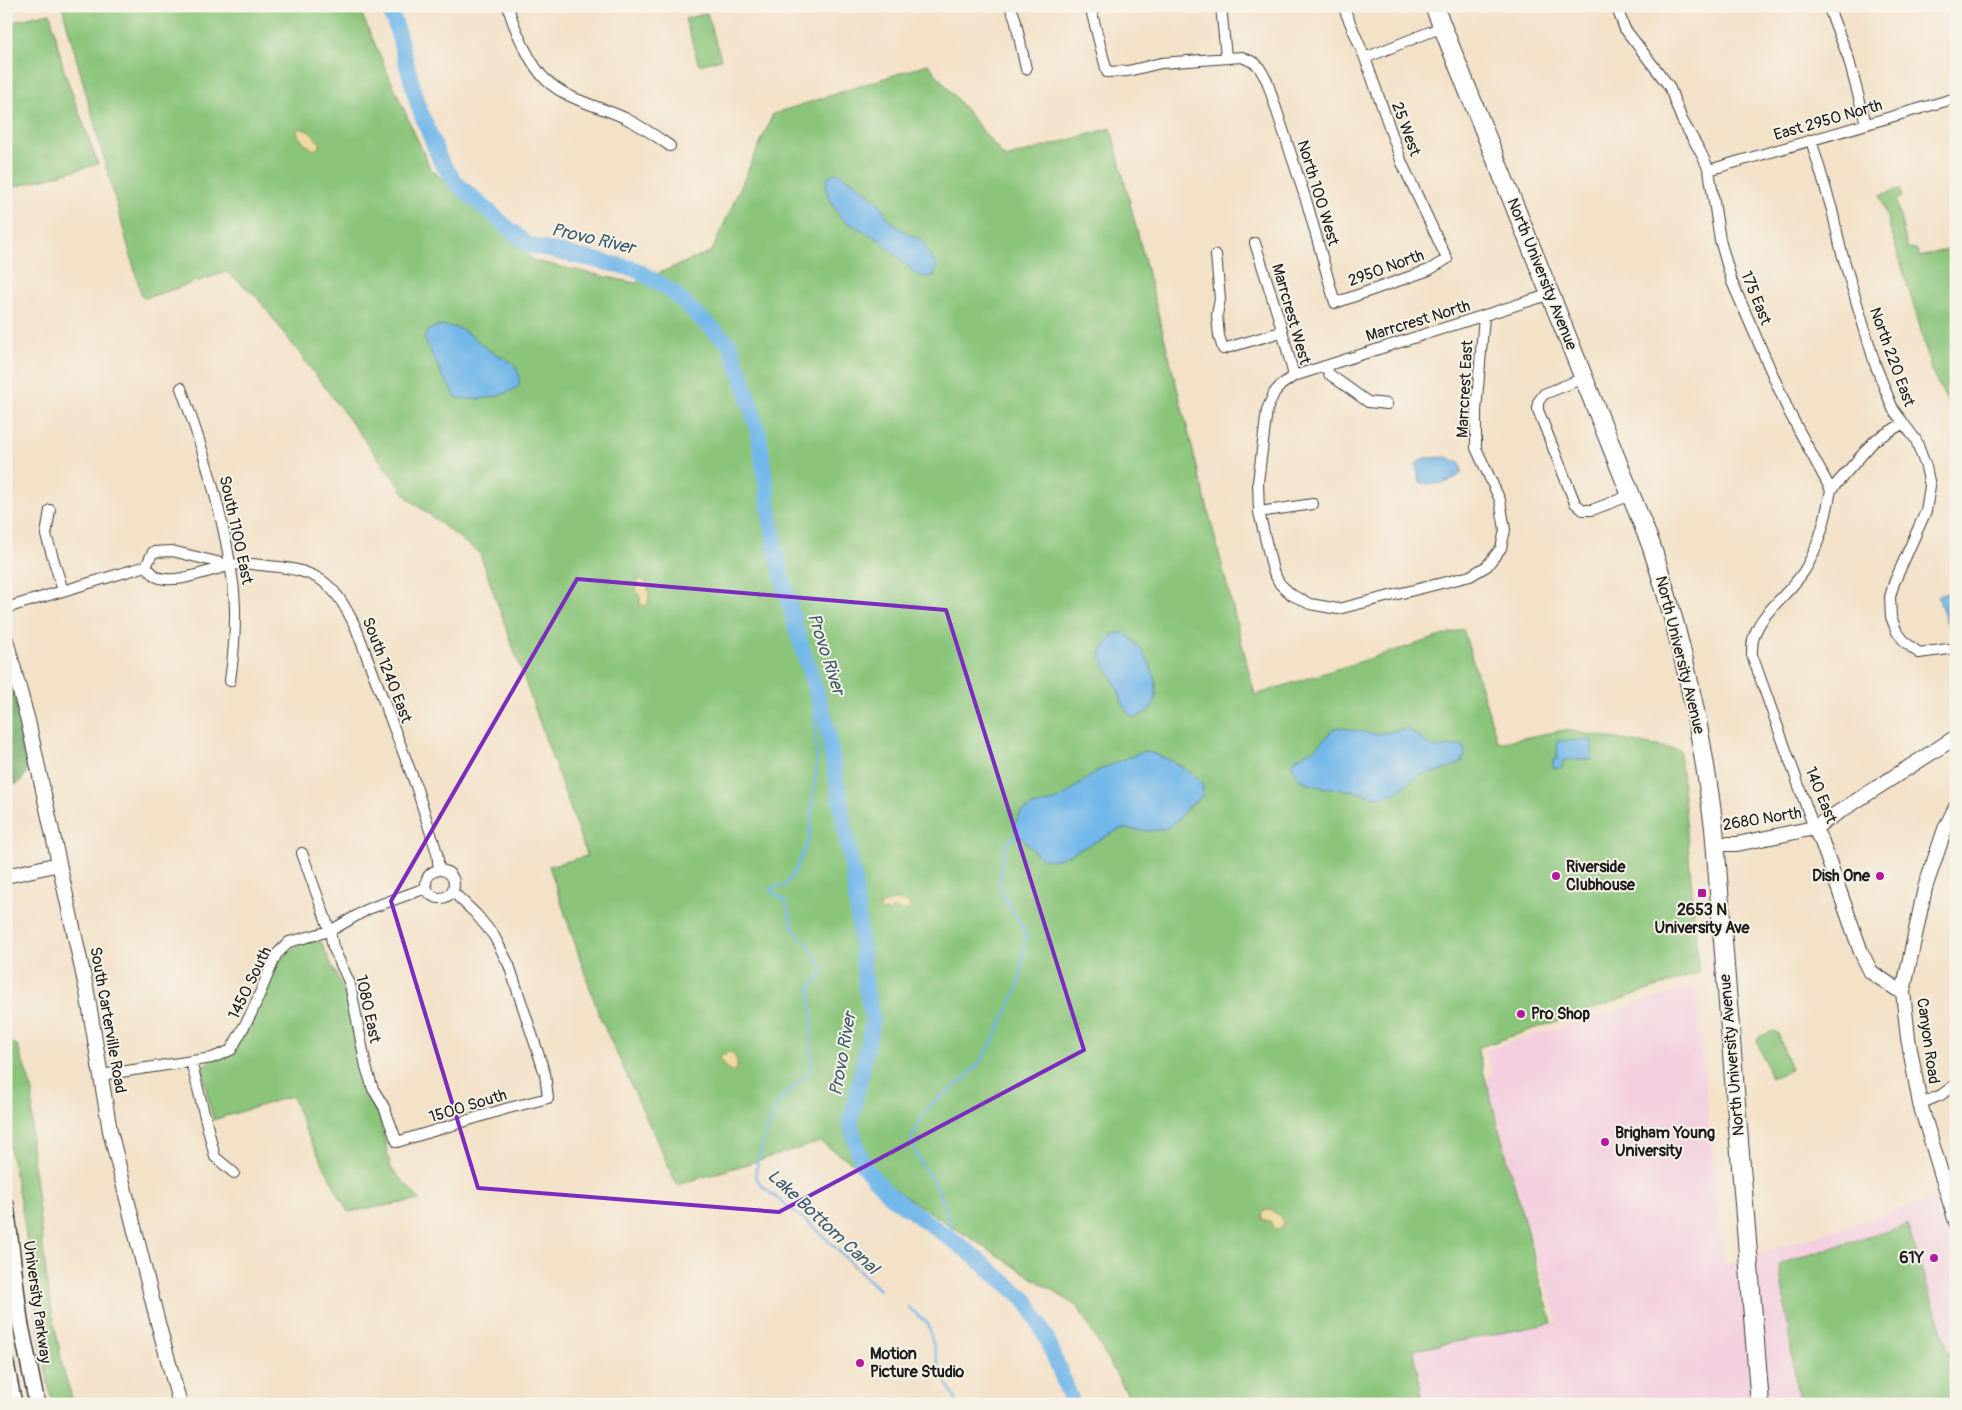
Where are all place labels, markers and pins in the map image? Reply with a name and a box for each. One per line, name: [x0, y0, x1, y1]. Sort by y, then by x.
place label: Riverside Clubhouse: [1566, 857, 1636, 895]
place label: Dish One: [1812, 866, 1871, 886]
marker: Riverside Clubhouse: [1550, 870, 1562, 882]
marker: Dish One: [1874, 870, 1886, 882]
marker: 2653 N University Ave: [1696, 887, 1708, 899]
place label: 2653 N University Ave: [1654, 900, 1751, 938]
place label: Pro Shop: [1531, 1004, 1591, 1024]
marker: Pro Shop: [1515, 1008, 1527, 1020]
place label: Brigham Young University: [1615, 1123, 1715, 1161]
marker: Brigham Young University: [1599, 1136, 1611, 1148]
place label: 61Y: [1899, 1248, 1925, 1268]
marker: 61Y: [1928, 1252, 1940, 1264]
place label: Motion Picture Studio: [870, 1344, 965, 1382]
marker: Motion Picture Studio: [854, 1357, 866, 1369]

